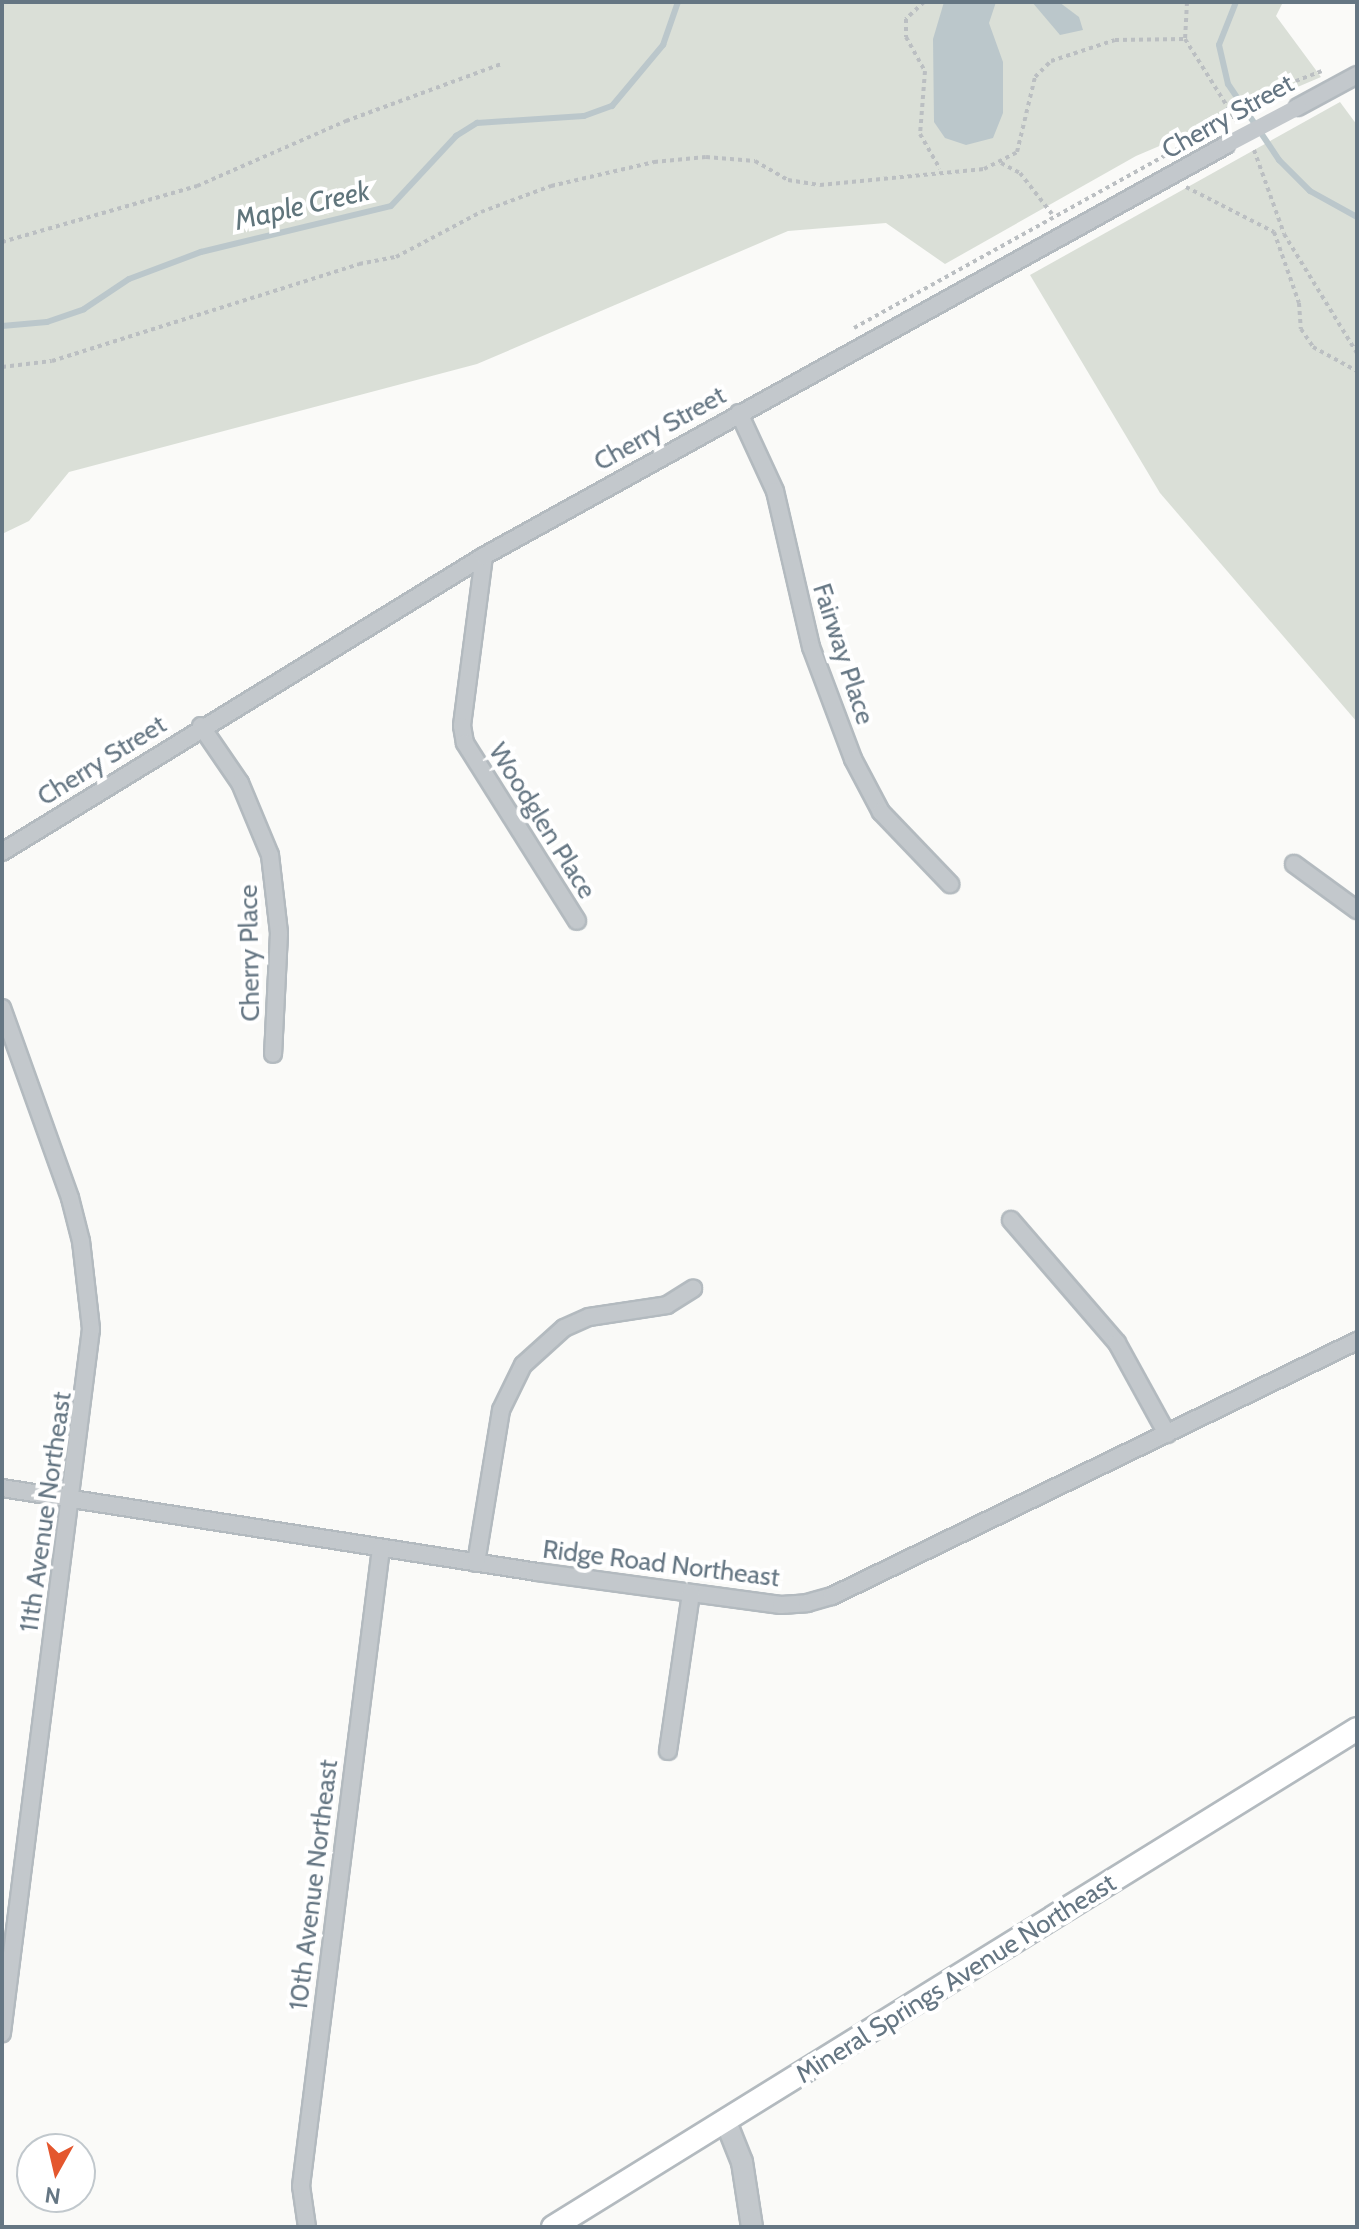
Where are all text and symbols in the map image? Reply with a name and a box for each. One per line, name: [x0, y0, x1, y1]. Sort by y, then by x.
street label: Cherry Street: [1157, 68, 1299, 166]
water label: Maple Creek: [231, 173, 373, 237]
street label: Cherry Street: [589, 380, 731, 478]
street label: Fairway Place: [806, 580, 880, 728]
street label: Cherry Street: [32, 709, 172, 813]
street label: Woodglen Place: [482, 737, 602, 905]
street label: Cherry Place: [233, 884, 267, 1022]
street label: 11th Avenue Northeast: [14, 1390, 78, 1634]
street label: Ridge Road Northeast: [541, 1534, 781, 1594]
street label: 10th Avenue Northeast: [283, 1758, 345, 2012]
street label: Mineral Springs Avenue Northeast: [790, 1867, 1122, 2091]
north arrow: [16, 2133, 96, 2213]
text: N: [43, 2181, 62, 2210]

